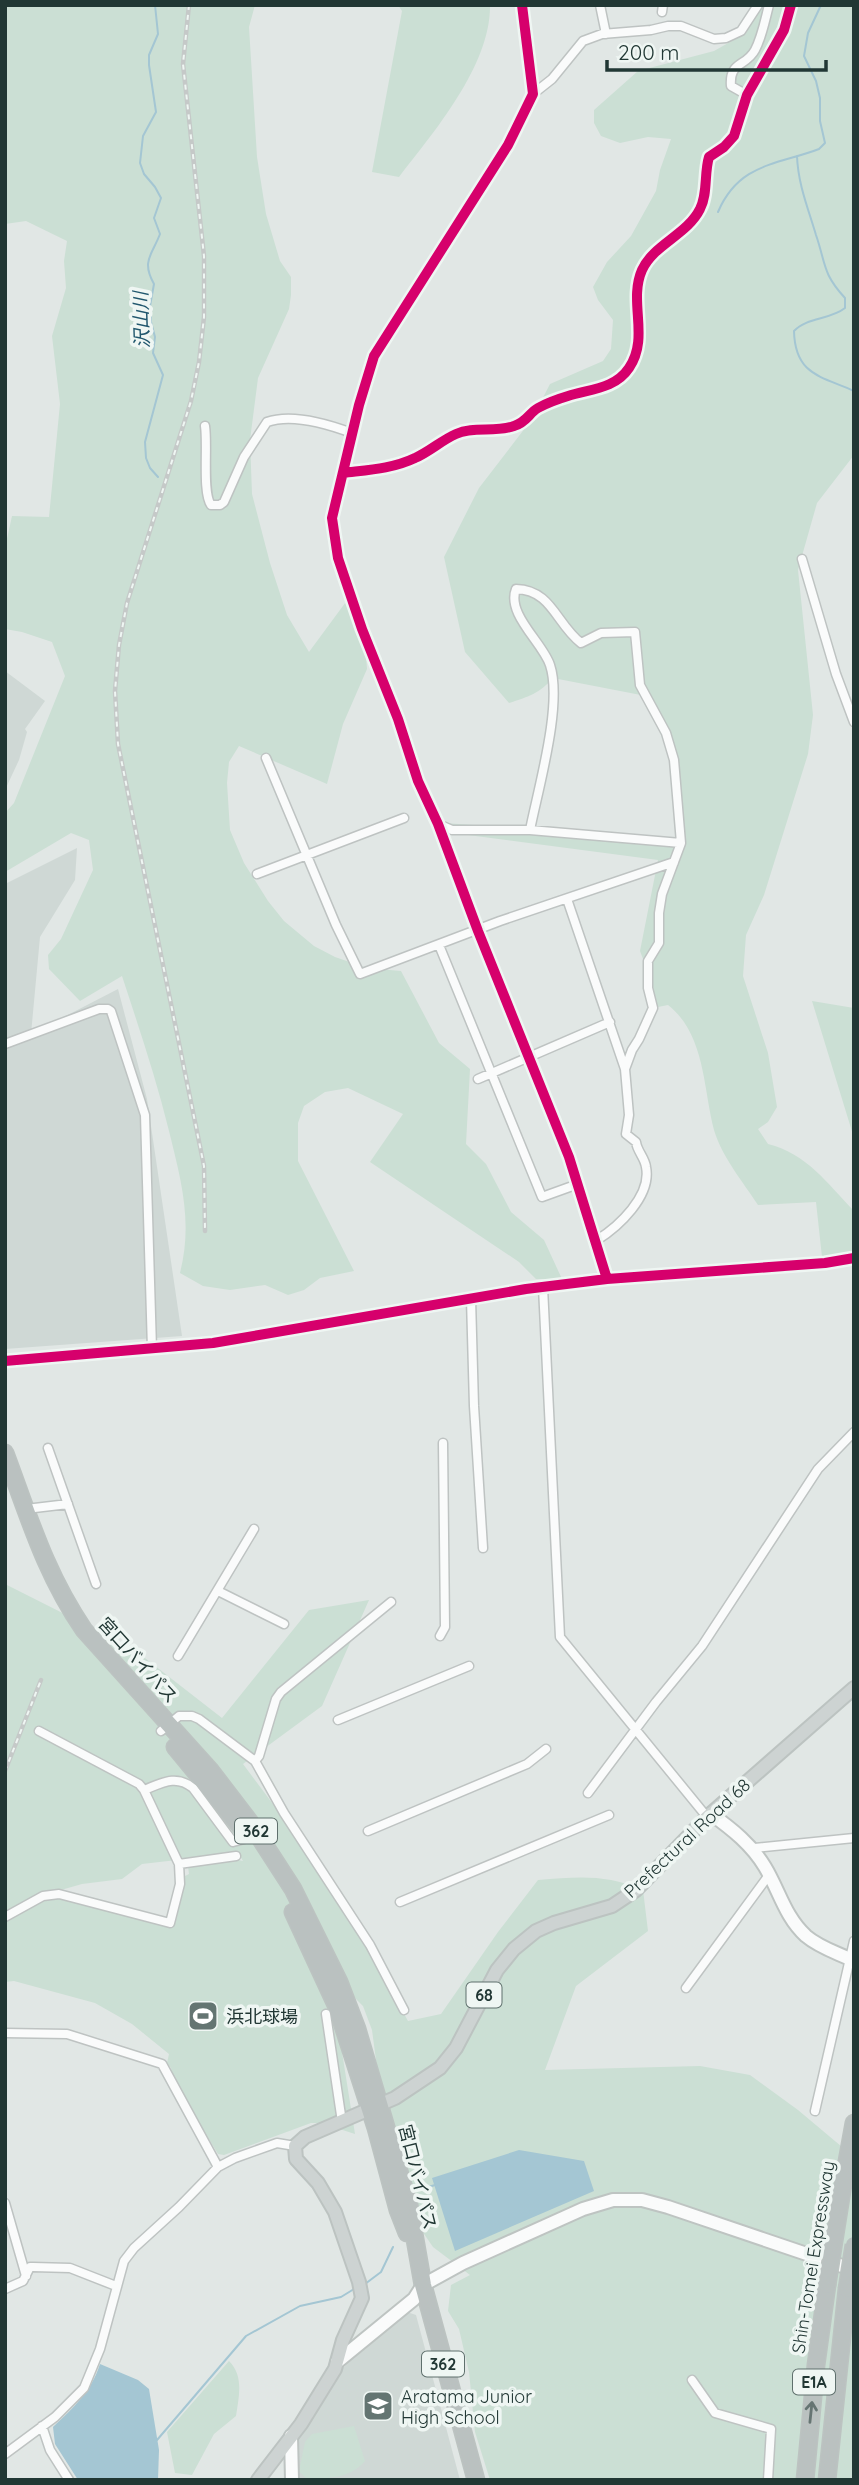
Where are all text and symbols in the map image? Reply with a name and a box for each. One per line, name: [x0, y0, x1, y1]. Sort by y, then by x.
scale bar: [607, 28, 826, 72]
text: 200 m: [618, 39, 680, 65]
water label: 沢山川: [128, 289, 154, 349]
street label: 宮口バイパス: [93, 1612, 183, 1708]
street label: Prefectural Road 68: [619, 1773, 755, 1903]
road number: 362: [235, 1818, 277, 1843]
road number: 68: [466, 1982, 502, 2008]
sports icon: 浜北球場: [186, 1999, 220, 2033]
place label: 浜北球場: [226, 2005, 298, 2028]
street label: 宮口バイパス: [394, 2122, 442, 2232]
street label: Shin-Tomei Expressway: [786, 2159, 840, 2355]
road number: 362: [422, 2352, 464, 2376]
road number: E1A: [793, 2370, 835, 2394]
place label: Aratama Junior High School: [401, 2385, 532, 2429]
school or university icon: Aratama Junior High School: [361, 2389, 395, 2423]
one-way arrow: [805, 2401, 818, 2424]

